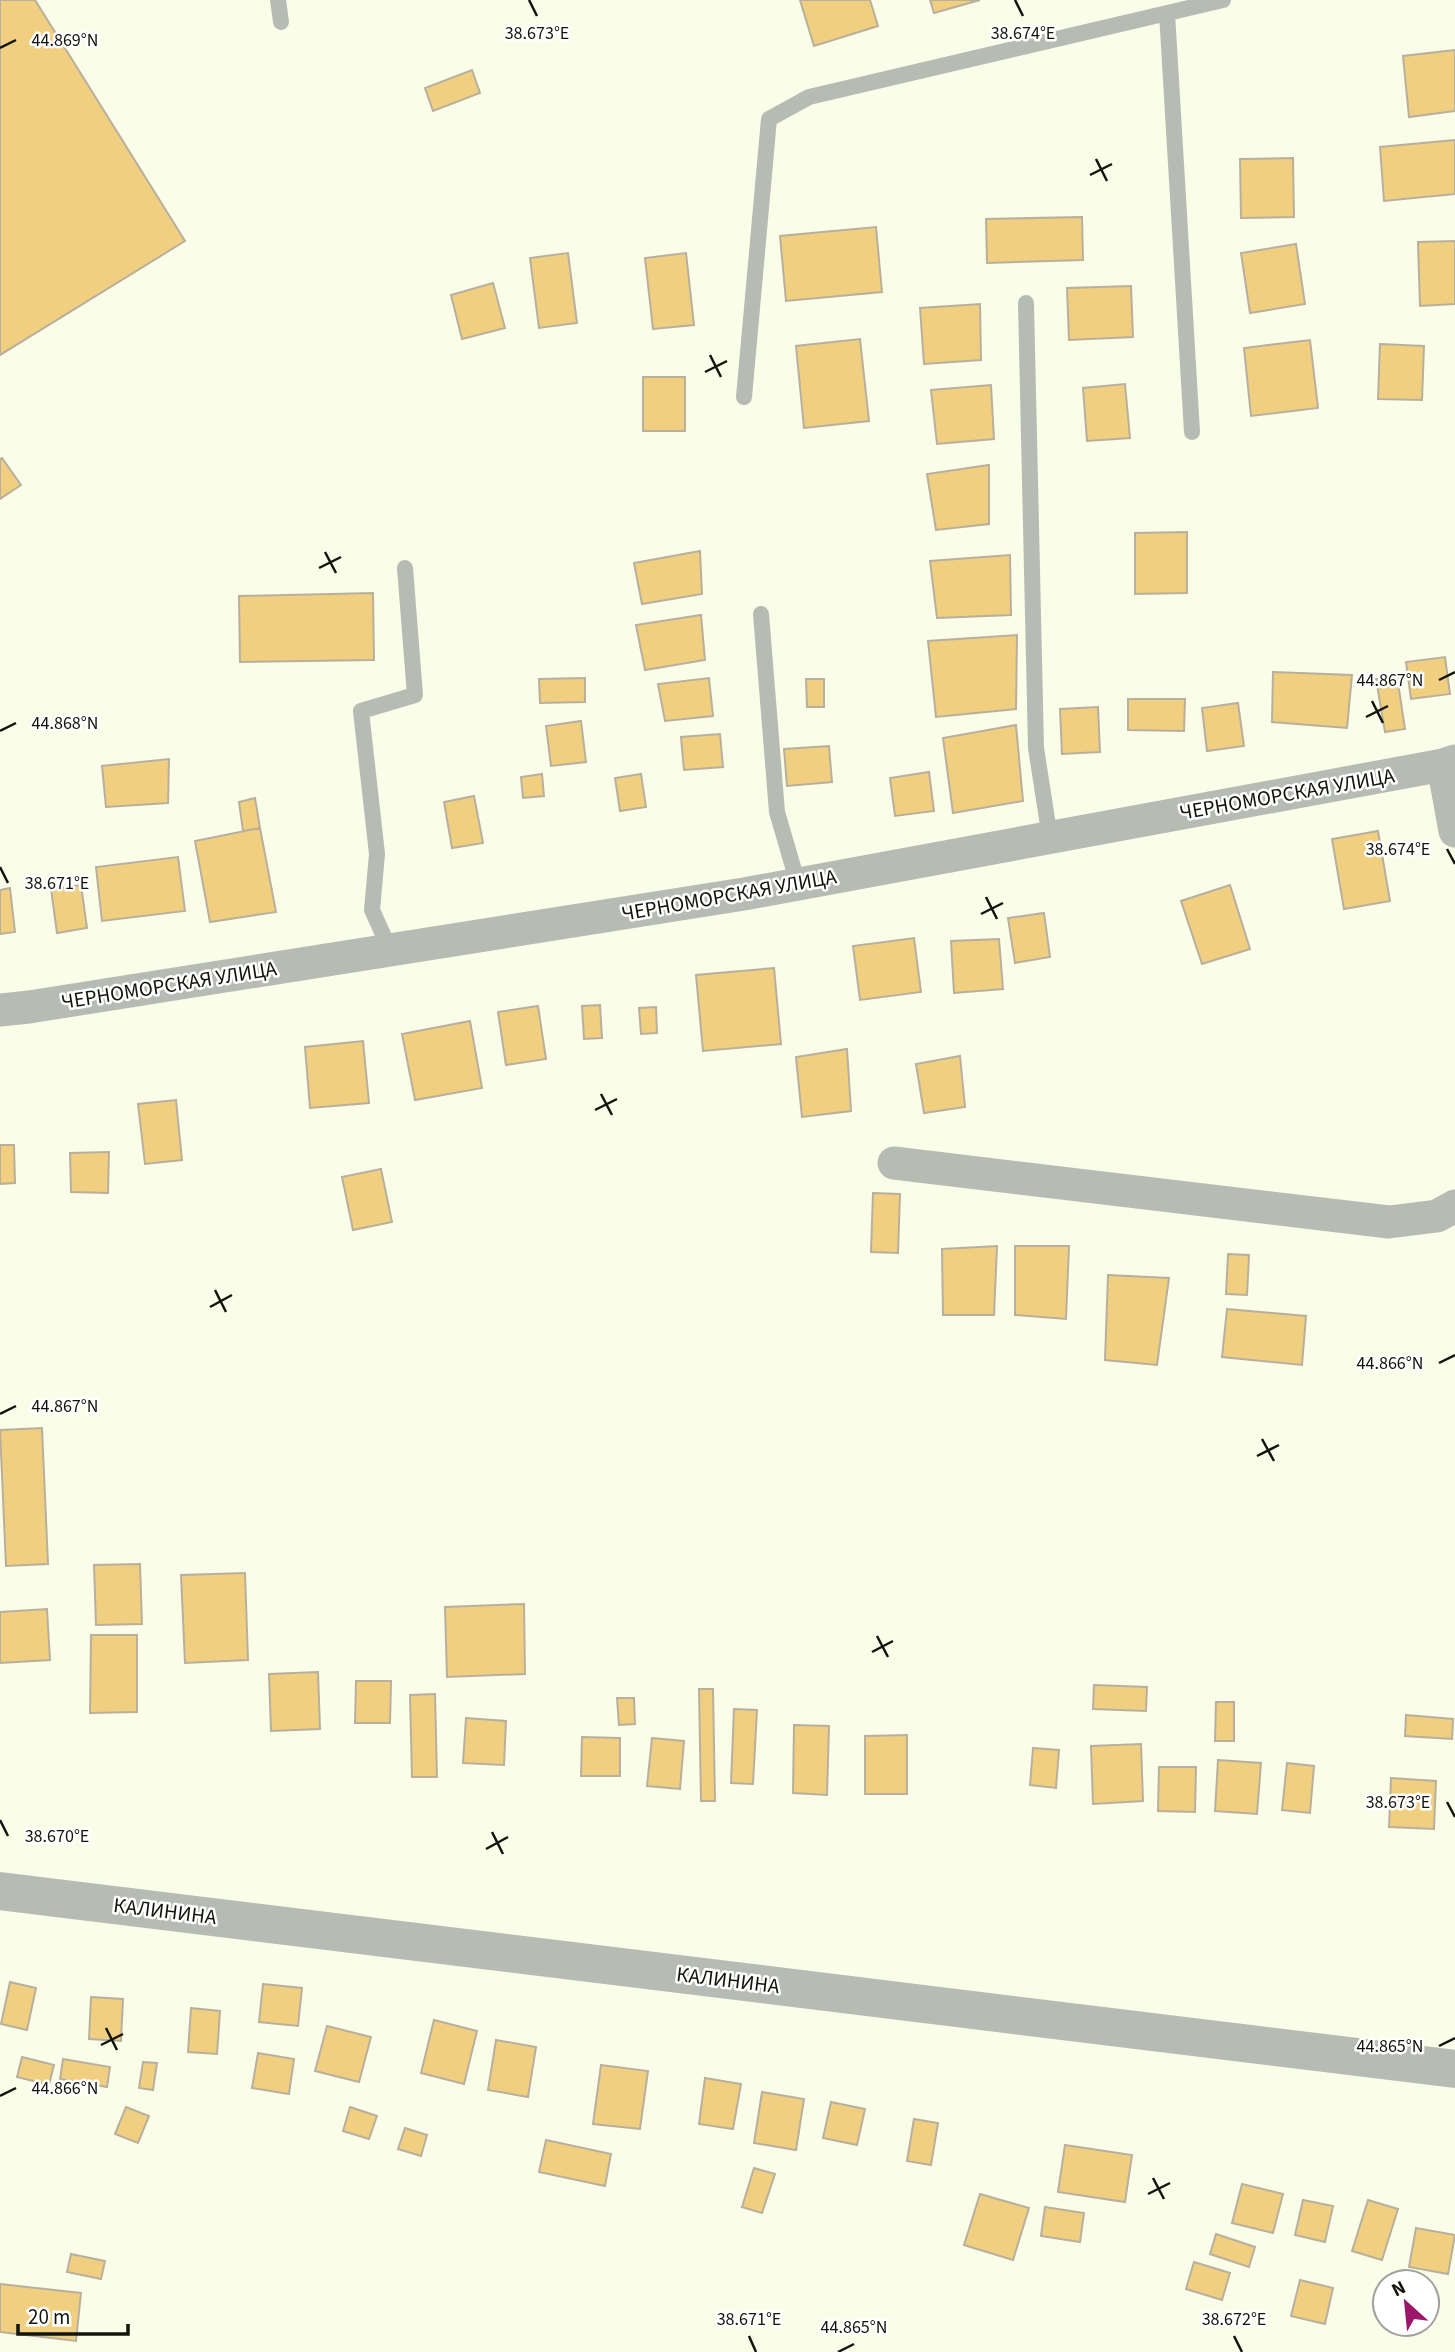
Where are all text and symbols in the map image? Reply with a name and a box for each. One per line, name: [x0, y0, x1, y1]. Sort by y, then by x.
text: 38.673°E: [505, 21, 569, 46]
text: 38.674°E: [991, 21, 1055, 46]
text: 44.869°N: [32, 28, 98, 53]
text: 44.867°N: [1357, 668, 1423, 693]
text: 44.868°N: [32, 711, 98, 736]
street label: ЧЕРНОМОРСКАЯ УЛИЦА: [1177, 760, 1397, 828]
text: 38.674°E: [1366, 837, 1430, 862]
street label: ЧЕРНОМОРСКАЯ УЛИЦА: [619, 861, 839, 929]
text: 38.671°E: [25, 871, 89, 896]
street label: ЧЕРНОМОРСКАЯ УЛИЦА: [59, 953, 279, 1017]
text: 44.866°N: [1357, 1351, 1423, 1376]
text: 44.867°N: [32, 1394, 98, 1419]
text: 38.673°E: [1366, 1790, 1430, 1815]
text: 38.670°E: [25, 1824, 89, 1849]
street label: КАЛИНИНА: [112, 1890, 219, 1932]
street label: КАЛИНИНА: [675, 1959, 782, 2001]
text: 44.865°N: [1357, 2034, 1423, 2059]
text: 44.866°N: [32, 2076, 98, 2101]
north arrow: [1371, 2268, 1441, 2338]
text: N: [1387, 2274, 1411, 2304]
scale bar: [18, 2292, 128, 2336]
text: 20 m: [28, 2302, 70, 2332]
text: 38.671°E: [717, 2307, 781, 2332]
text: 38.672°E: [1202, 2307, 1266, 2332]
text: 44.865°N: [821, 2315, 887, 2340]

